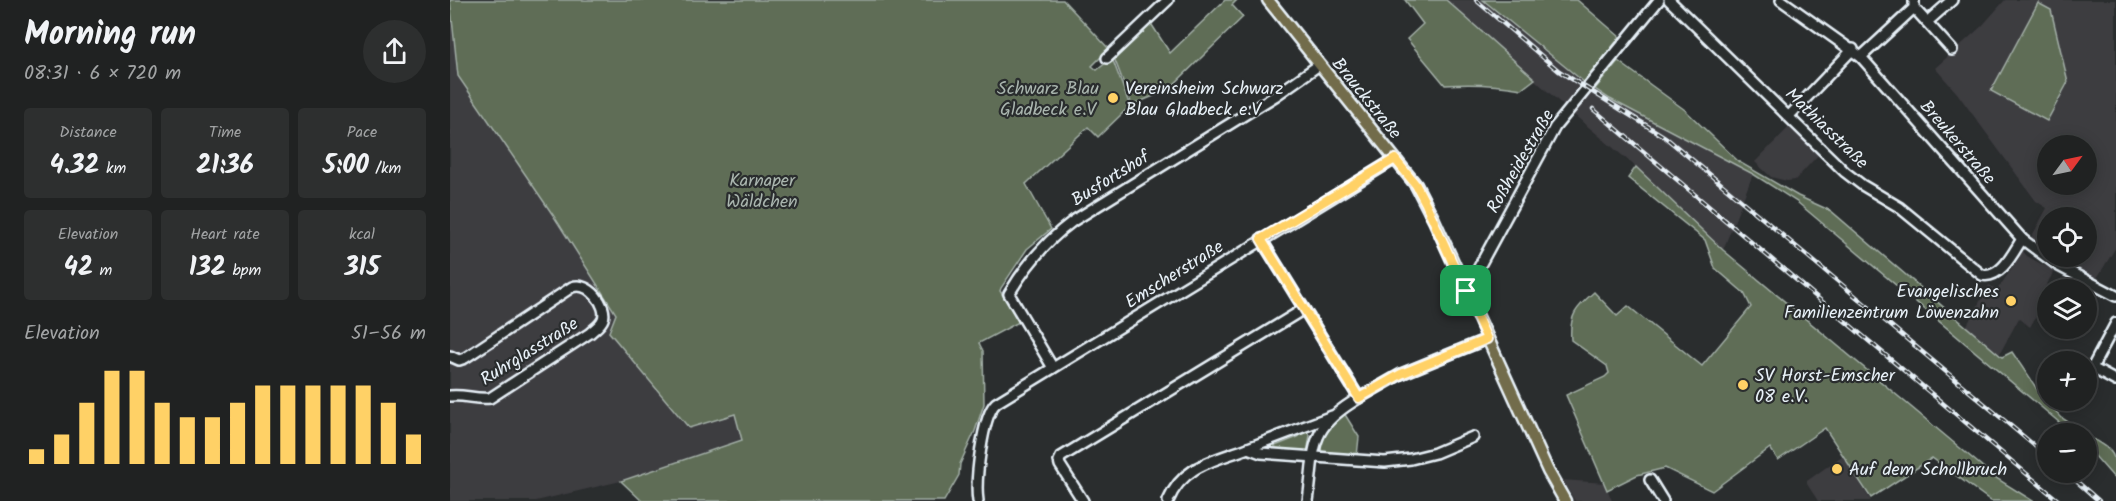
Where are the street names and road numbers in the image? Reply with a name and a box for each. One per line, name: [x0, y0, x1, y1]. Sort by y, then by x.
street label: Brauckstraße: [1324, 51, 1408, 146]
street label: Mathiasstraße: [1777, 81, 1875, 177]
street label: Breukerstraße: [1912, 94, 2002, 192]
street label: Roßheidestraße: [1480, 104, 1563, 219]
street label: Busfortshof: [1066, 143, 1158, 215]
street label: Emscherstraße: [1120, 233, 1230, 317]
street label: Ruhrglasstraße: [475, 310, 585, 394]

